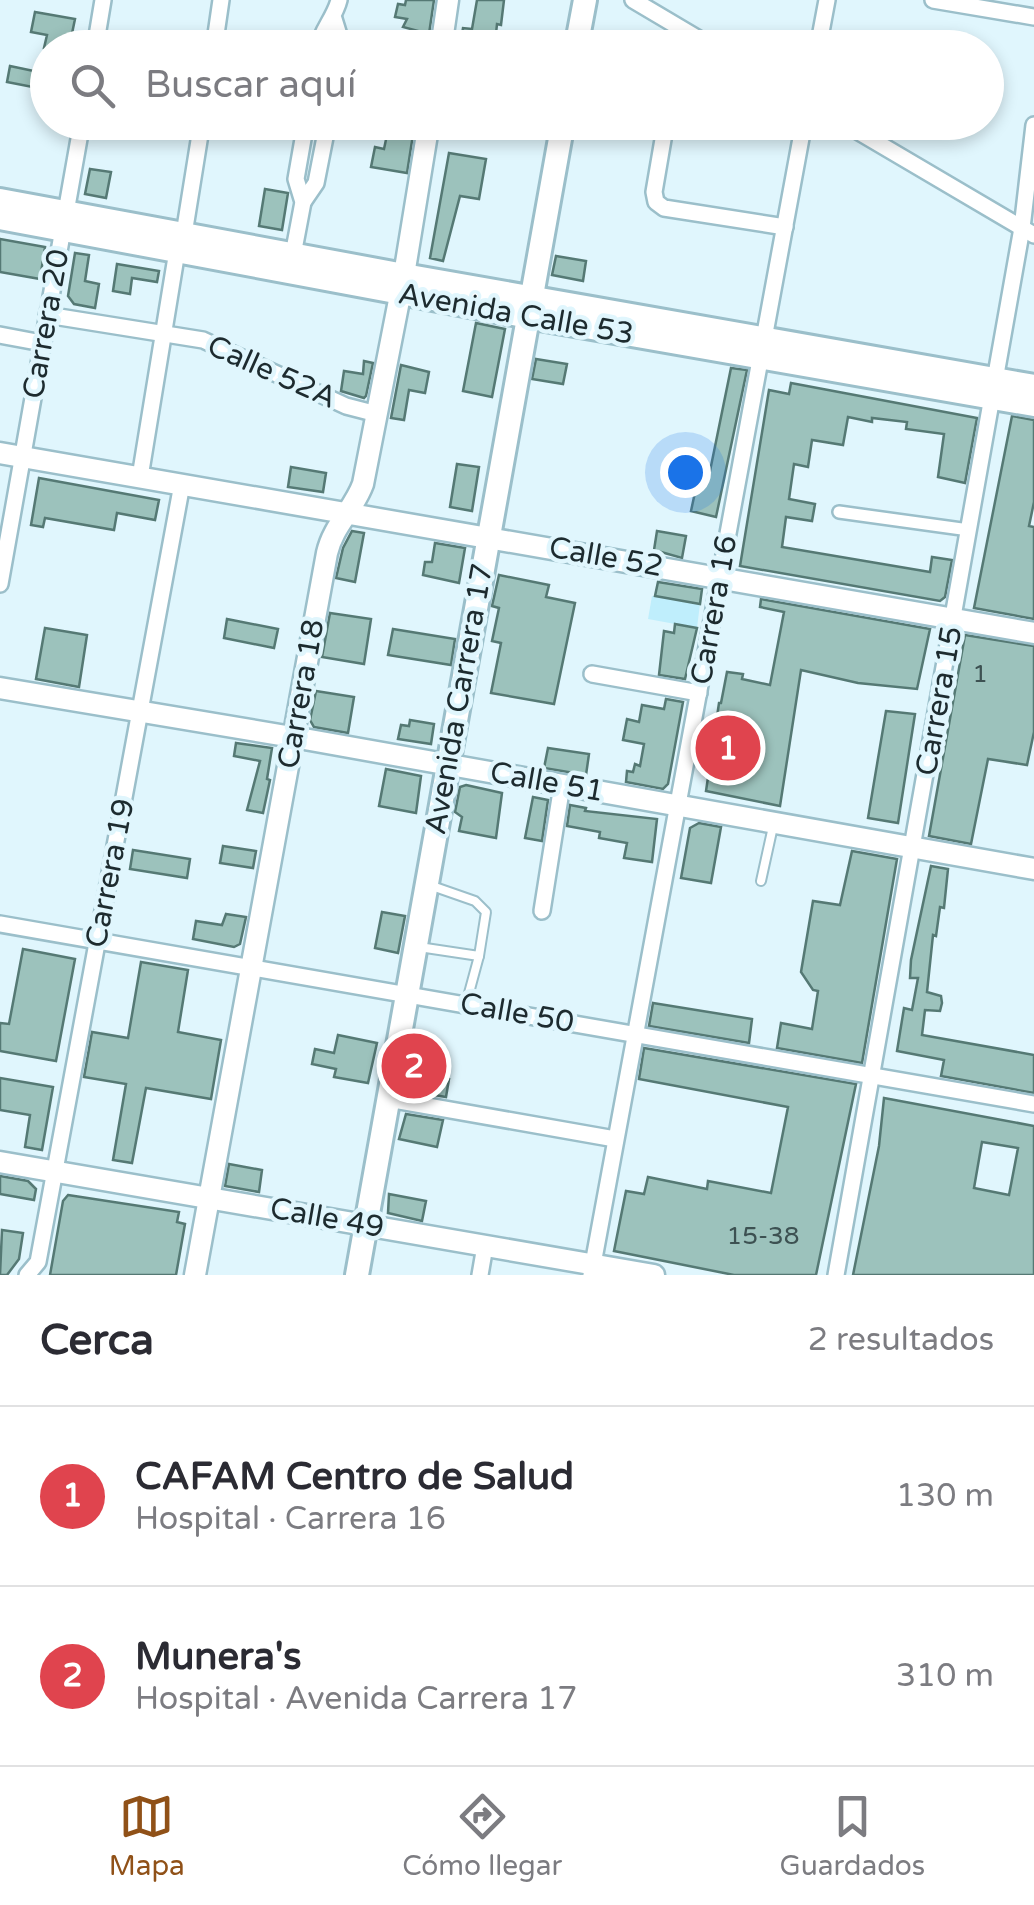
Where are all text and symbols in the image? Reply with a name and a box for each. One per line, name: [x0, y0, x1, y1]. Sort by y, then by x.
search box: [30, 30, 1004, 140]
icon: search: [65, 58, 120, 113]
text: Buscar aquí: [145, 62, 356, 108]
street label: Carrera 20: [15, 246, 77, 402]
street label: Avenida Calle 53: [395, 275, 637, 353]
street label: Calle 52A: [202, 327, 342, 417]
your location: [660, 447, 711, 498]
street label: Calle 52: [546, 529, 666, 585]
street label: Carrera 16: [683, 532, 745, 688]
street label: Avenida Carrera 17: [417, 561, 501, 837]
street label: Carrera 18: [270, 616, 332, 772]
street label: Carrera 15: [908, 623, 970, 779]
house number: 1: [972, 659, 988, 689]
pin: 1: [696, 710, 760, 786]
street label: Calle 51: [487, 754, 607, 810]
street label: Carrera 19: [77, 795, 143, 951]
street label: Calle 50: [457, 985, 577, 1041]
pin: 2: [382, 1028, 446, 1104]
street label: Calle 49: [267, 1190, 387, 1246]
house number: 15-38: [726, 1221, 800, 1251]
text: Cerca: [40, 1315, 154, 1366]
text: 2 resultados: [808, 1321, 994, 1359]
text: CAFAM Centro de Salud: [135, 1454, 574, 1500]
text: 1: [62, 1477, 83, 1515]
text: 130 m: [896, 1477, 994, 1515]
text: Hospital · Carrera 16: [135, 1500, 446, 1538]
text: Munera's: [135, 1634, 302, 1680]
text: 2: [62, 1657, 83, 1695]
text: 310 m: [896, 1657, 994, 1695]
text: Hospital · Avenida Carrera 17: [135, 1680, 577, 1718]
tab: Mapa: [109, 1789, 185, 1883]
tab: Cómo llegar: [402, 1789, 562, 1883]
tab: Guardados: [779, 1789, 925, 1883]

